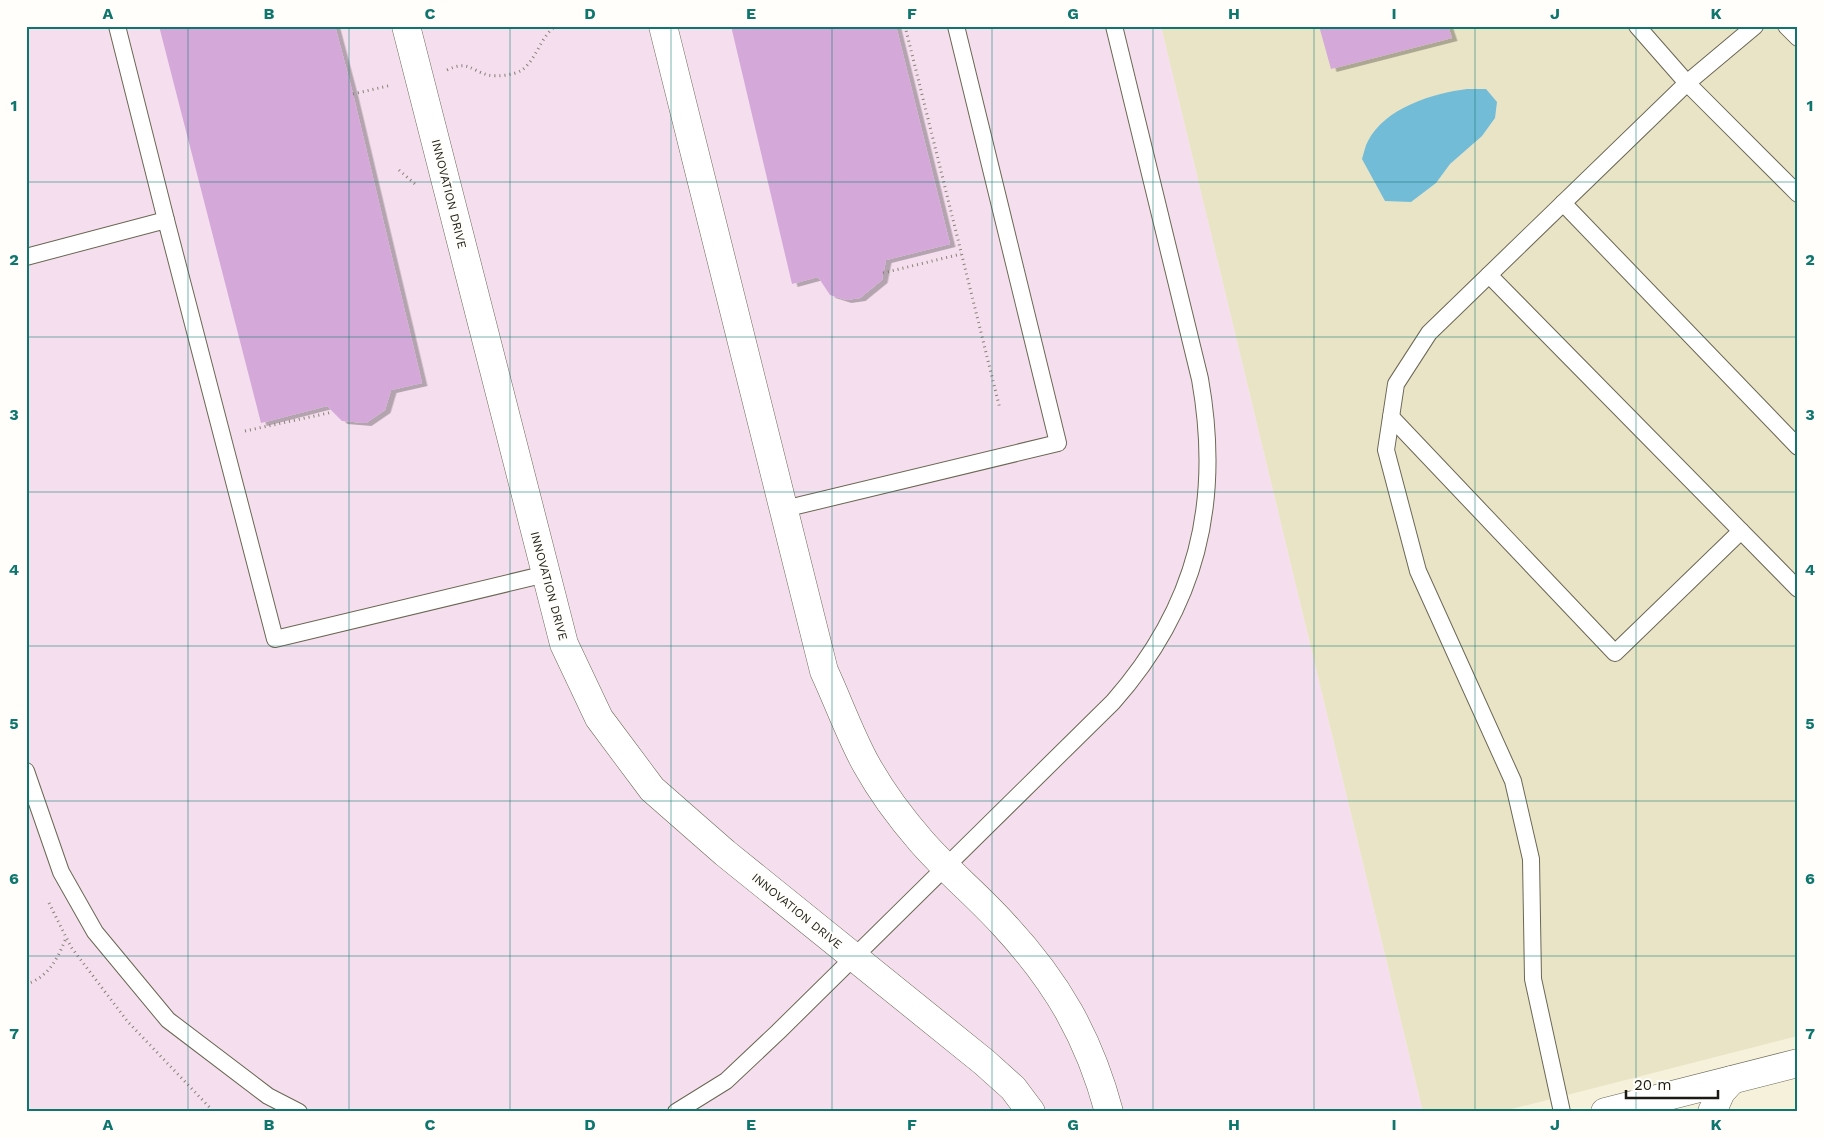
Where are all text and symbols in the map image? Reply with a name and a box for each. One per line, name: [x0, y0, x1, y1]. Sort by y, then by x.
text: A: [103, 4, 114, 23]
text: B: [264, 4, 275, 23]
text: C: [425, 4, 436, 23]
text: D: [584, 4, 596, 23]
text: E: [746, 4, 756, 23]
text: F: [907, 4, 917, 23]
text: G: [1067, 4, 1079, 23]
text: H: [1228, 4, 1240, 23]
text: I: [1391, 4, 1397, 23]
text: J: [1550, 4, 1560, 23]
text: K: [1710, 4, 1722, 23]
text: 1: [11, 96, 17, 115]
text: 1: [1807, 96, 1813, 115]
street label: INNOVATION DRIVE: [429, 138, 469, 250]
text: 2: [9, 250, 19, 269]
text: 2: [1805, 250, 1815, 269]
text: 3: [9, 405, 19, 424]
text: 3: [1805, 405, 1815, 424]
street label: INNOVATION DRIVE: [528, 530, 570, 642]
text: 4: [9, 560, 19, 579]
text: 4: [1805, 560, 1815, 579]
text: 5: [9, 714, 19, 733]
text: 5: [1805, 714, 1815, 733]
text: 6: [9, 869, 19, 888]
text: 6: [1805, 869, 1815, 888]
street label: INNOVATION DRIVE: [749, 870, 845, 952]
text: 7: [9, 1024, 19, 1043]
text: 7: [1805, 1024, 1815, 1043]
scale bar: [1626, 1068, 1719, 1100]
text: 20 m: [1634, 1076, 1672, 1094]
text: A: [103, 1115, 114, 1134]
text: B: [264, 1115, 275, 1134]
text: C: [425, 1115, 436, 1134]
text: D: [584, 1115, 596, 1134]
text: E: [746, 1115, 756, 1134]
text: F: [907, 1115, 917, 1134]
text: G: [1067, 1115, 1079, 1134]
text: H: [1228, 1115, 1240, 1134]
text: I: [1391, 1115, 1397, 1134]
text: J: [1550, 1115, 1560, 1134]
text: K: [1710, 1115, 1722, 1134]

